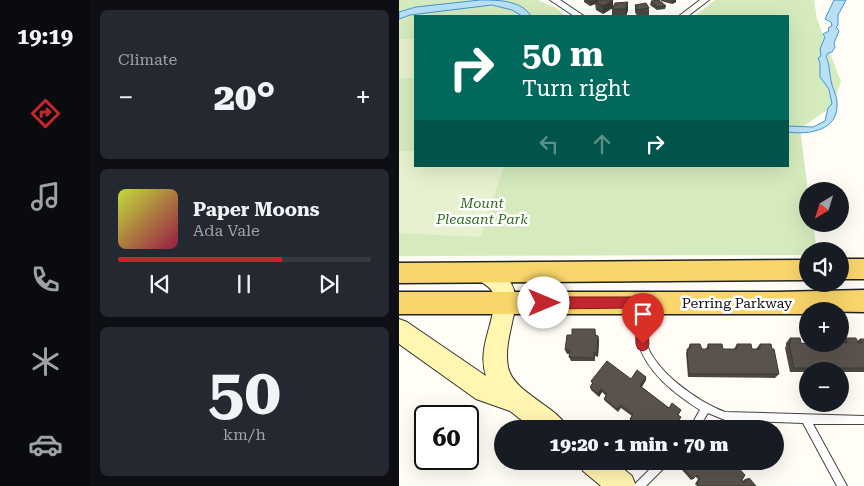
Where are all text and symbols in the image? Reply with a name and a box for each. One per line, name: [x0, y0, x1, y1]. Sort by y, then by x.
text: 19:19: [17, 24, 73, 49]
text: 50 m: [522, 34, 604, 75]
icon: right: [439, 35, 504, 100]
text: Climate: [118, 50, 177, 69]
text: 20°: [214, 75, 275, 119]
text: Turn right: [522, 76, 630, 101]
text: −: [118, 81, 134, 114]
text: +: [355, 81, 371, 114]
icon: directions: [28, 96, 63, 131]
icon: left: [535, 130, 563, 158]
icon: ahead: [588, 130, 616, 158]
icon: right: [641, 130, 669, 158]
icon: music: [28, 179, 63, 214]
north arrow: [799, 182, 849, 232]
map controls: [799, 182, 849, 412]
park label: Mount Pleasant Park: [435, 195, 528, 227]
text: Paper Moons: [193, 198, 320, 221]
text: Ada Vale: [193, 221, 260, 240]
button: sound: [799, 242, 849, 292]
icon: phone: [28, 262, 63, 297]
icon: previous: [146, 270, 174, 298]
icon: pause: [230, 270, 258, 298]
icon: next: [315, 270, 343, 298]
position arrow: [517, 276, 569, 328]
pin: [622, 293, 664, 344]
street label: Perring Parkway: [682, 295, 793, 311]
icon: arrive: [629, 300, 657, 328]
button: +: [799, 302, 849, 352]
icon: climate: [28, 344, 63, 379]
text: 50: [208, 354, 281, 430]
button: −: [799, 362, 849, 412]
speed limit sign: 60: [414, 405, 479, 470]
text: km/h: [223, 425, 266, 444]
icon: car: [28, 427, 63, 462]
text: 19:20 · 1 min · 70 m: [550, 433, 728, 456]

